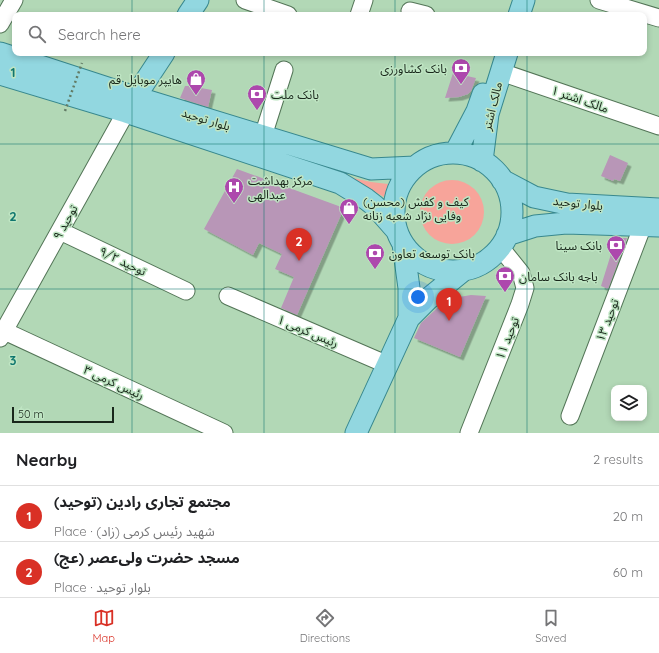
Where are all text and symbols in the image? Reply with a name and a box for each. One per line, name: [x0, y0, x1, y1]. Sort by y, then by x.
search box: [12, 12, 647, 56]
icon: search: [26, 23, 48, 45]
text: Search here: [58, 25, 141, 44]
bank icon: بانک کشاورزی: [450, 57, 472, 85]
place label: بانک کشاورزی: [380, 61, 447, 76]
text: 1: [10, 64, 16, 80]
shop icon: هایپر موبایل قم: [185, 68, 207, 96]
place label: هایپر موبایل قم: [109, 72, 182, 89]
street label: مالک اشتر: [479, 80, 505, 133]
street label: مالک اشتر ۱: [549, 82, 611, 116]
bank icon: بانک ملت: [246, 83, 268, 111]
place label: بانک ملت: [271, 87, 319, 102]
street label: بلوار توحید: [180, 104, 232, 134]
place label: مرکز بهداشت عبدالهی: [248, 173, 313, 202]
hospital icon: مرکز بهداشت عبدالهی: [223, 176, 245, 204]
street label: بلوار توحید: [552, 193, 604, 213]
place label: کیف و کفش (محسن) وفایی نژاد شعبه زنانه: [363, 194, 470, 223]
shop icon: کیف و کفش (محسن) وفایی نژاد شعبه زنانه: [338, 197, 360, 225]
street label: توحید ۹: [49, 202, 81, 242]
text: 2: [9, 208, 17, 224]
pin: 2: [286, 228, 312, 261]
bank icon: بانک سینا: [605, 234, 627, 262]
place label: بانک سینا: [556, 238, 602, 253]
bank icon: بانک توسعه تعاون: [364, 242, 386, 270]
street label: توحید ۹/۲: [97, 243, 149, 279]
place label: بانک توسعه تعاون: [389, 246, 475, 261]
bank icon: باجه بانک سامان: [494, 265, 516, 293]
place label: باجه بانک سامان: [519, 269, 598, 284]
your location: [408, 287, 428, 307]
pin: 1: [436, 288, 462, 321]
street label: توحید ۱۳: [592, 296, 622, 343]
street label: رئیس کرمی ۱: [275, 311, 341, 351]
street label: توحید ۱۱: [492, 314, 522, 361]
text: 3: [10, 352, 17, 368]
street label: رئیس کرمی ۳: [81, 362, 147, 403]
map controls: [611, 385, 647, 421]
button: layers: [611, 385, 647, 421]
scale bar: [12, 405, 114, 424]
text: 50 m: [18, 407, 44, 421]
text: Nearby: [16, 449, 77, 470]
text: 2 results: [593, 451, 643, 467]
text: مجتمع تجاری رادین (توحید): [54, 492, 231, 511]
text: 1: [26, 508, 32, 524]
text: 20 m: [613, 508, 643, 524]
text: Place · شهید رئیس کرمی (زاد): [54, 523, 215, 539]
text: مسجد حضرت ولی‌عصر (عج): [54, 548, 240, 567]
text: 2: [25, 564, 33, 580]
text: 60 m: [613, 564, 643, 580]
text: Place · بلوار توحید: [54, 579, 151, 595]
tab: Map: [92, 607, 115, 645]
tab: Directions: [300, 607, 350, 645]
tab: Saved: [535, 607, 567, 645]

